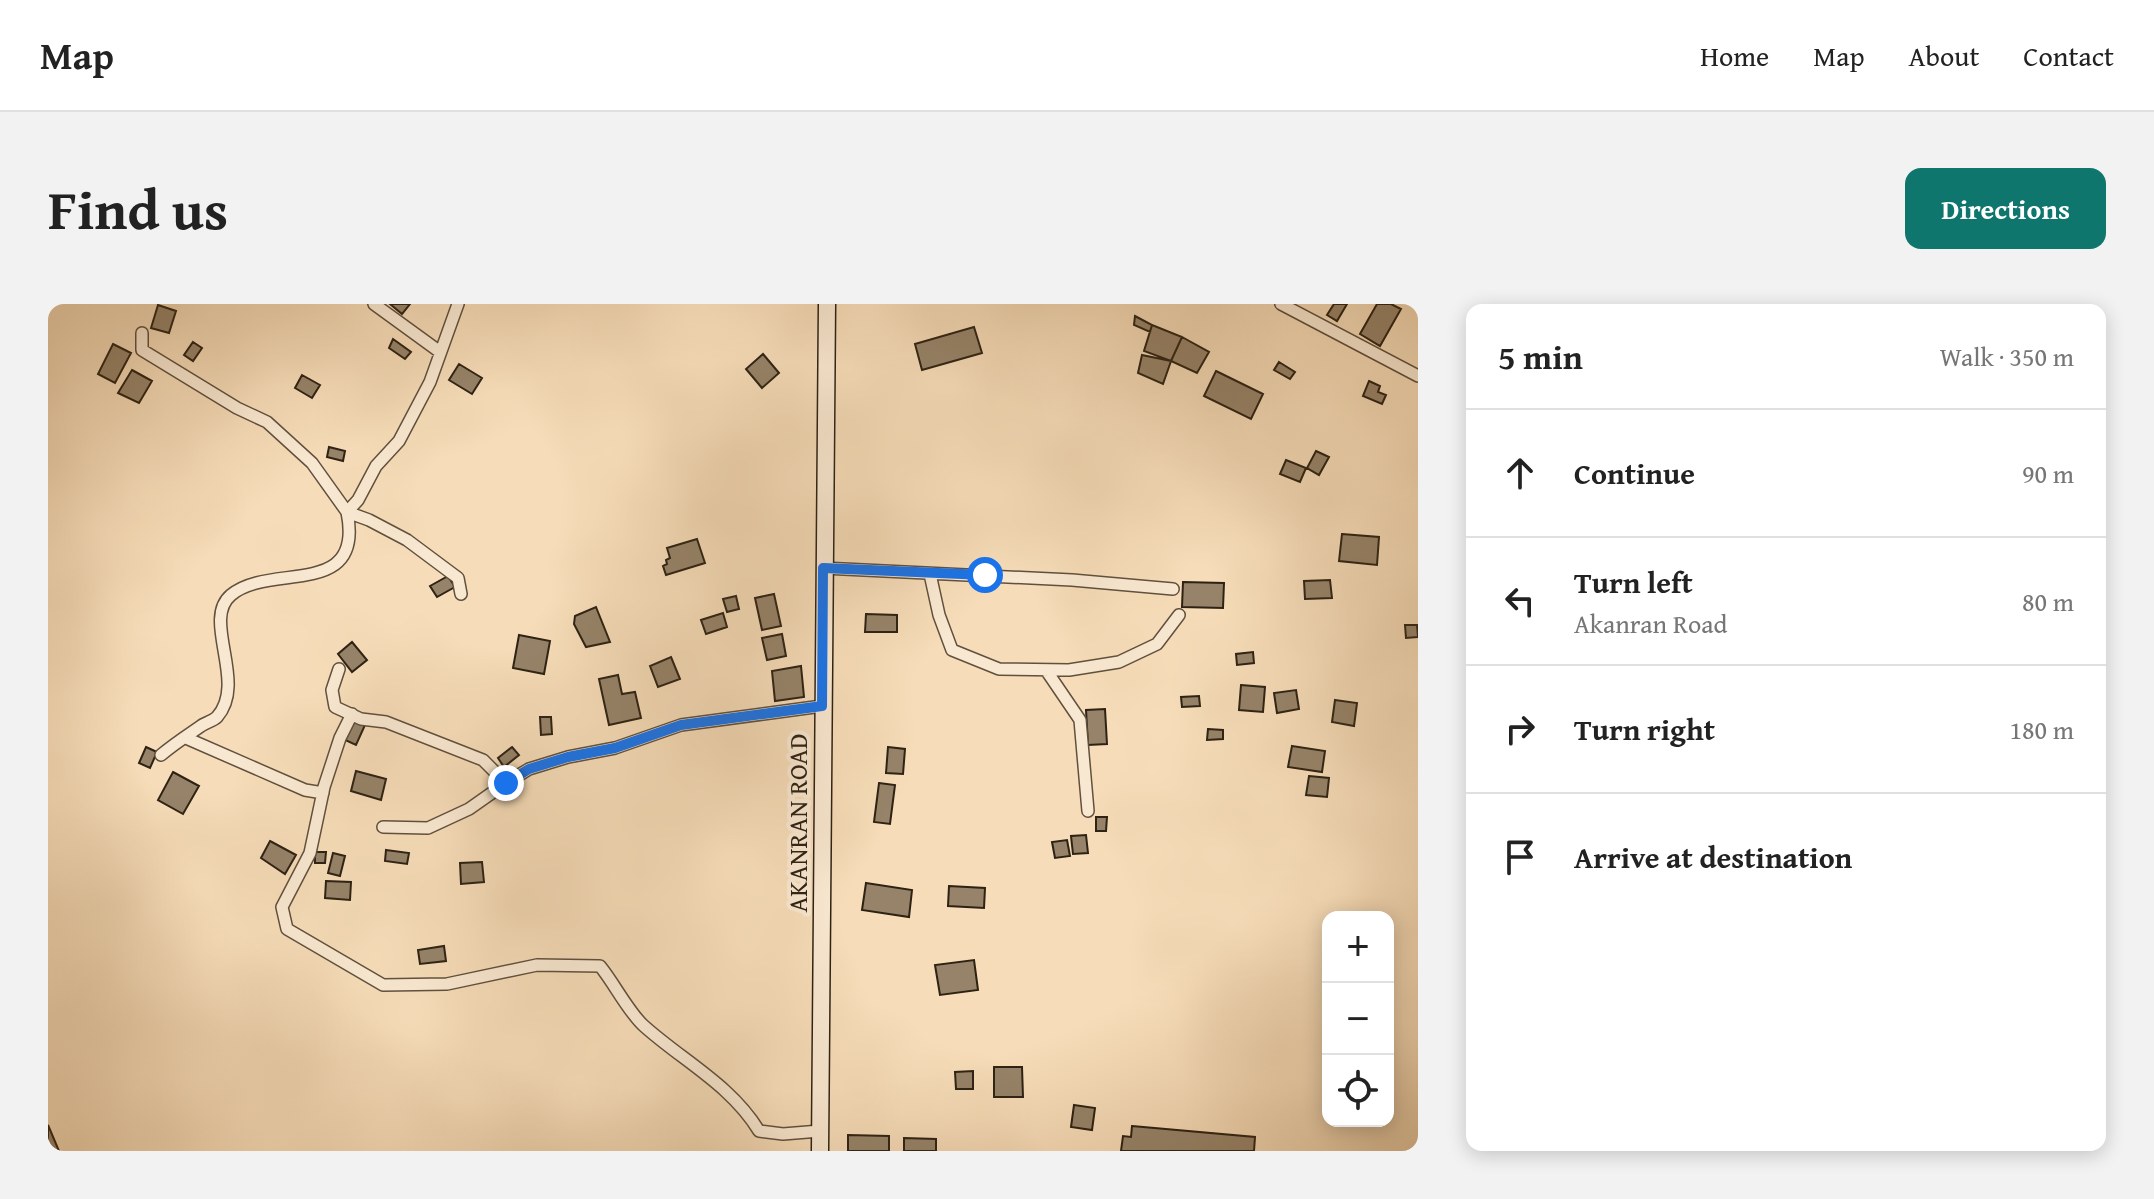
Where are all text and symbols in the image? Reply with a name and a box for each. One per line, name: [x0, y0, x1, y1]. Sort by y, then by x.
text: Map: [40, 27, 114, 83]
text: Home: [1700, 35, 1769, 76]
text: Map: [1813, 35, 1865, 76]
text: About: [1909, 35, 1979, 76]
text: Contact: [2023, 35, 2114, 76]
text: Find us: [48, 167, 228, 250]
button: Directions: [1905, 168, 2106, 249]
text: 5 min: [1498, 332, 1583, 381]
text: Walk · 350 m: [1940, 337, 2074, 376]
icon: ahead: [1498, 451, 1542, 495]
text: Continue: [1574, 451, 1695, 495]
text: 90 m: [2022, 454, 2074, 493]
route start: [967, 557, 1003, 593]
text: Turn left: [1574, 560, 1693, 604]
icon: left: [1498, 579, 1542, 623]
text: 80 m: [2022, 582, 2074, 621]
text: Akanran Road: [1574, 604, 1727, 643]
icon: right: [1498, 707, 1542, 751]
text: Turn right: [1574, 707, 1715, 751]
text: 180 m: [2009, 710, 2074, 749]
street label: AKANRAN ROAD: [778, 734, 817, 912]
route end: [488, 765, 524, 801]
icon: arrive: [1498, 835, 1542, 879]
text: Arrive at destination: [1574, 835, 1852, 879]
map controls: [1322, 911, 1394, 1127]
button: +: [1322, 911, 1394, 983]
button: −: [1322, 983, 1394, 1055]
button: locate: [1322, 1055, 1394, 1127]

